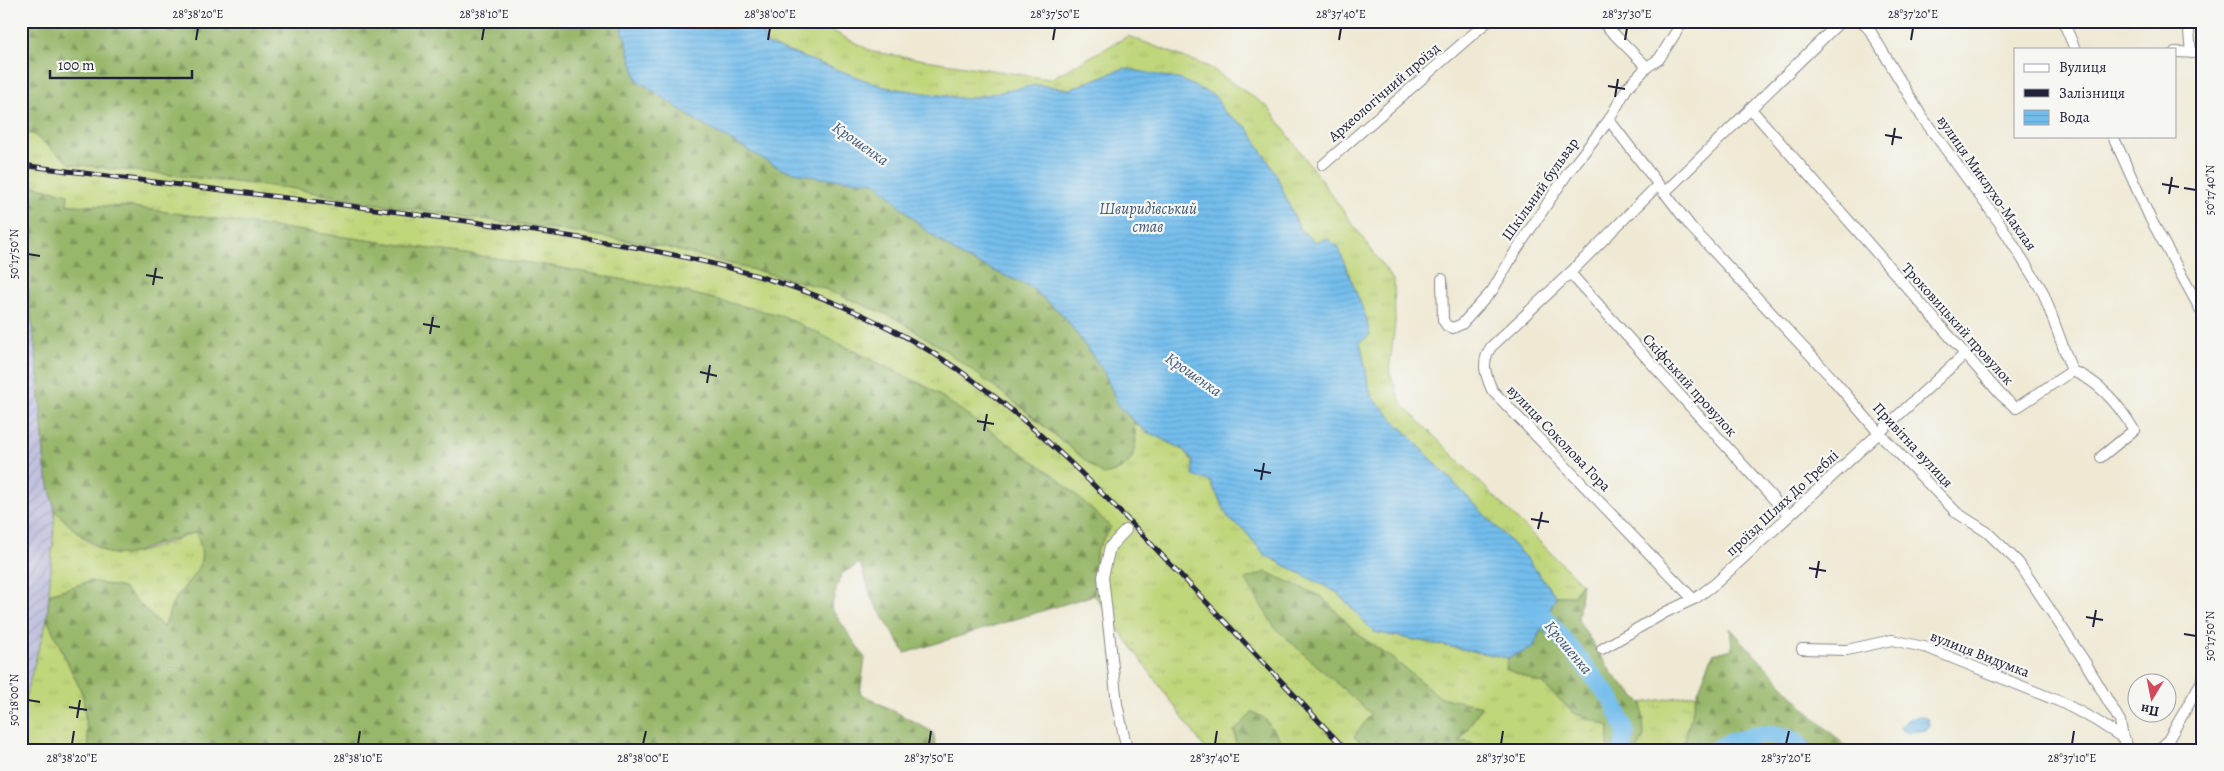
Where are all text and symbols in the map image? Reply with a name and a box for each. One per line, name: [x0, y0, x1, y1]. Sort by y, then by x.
text: 28°38'20"E: [173, 6, 223, 22]
text: 28°38'10"E: [459, 6, 509, 22]
text: 28°38'00"E: [744, 6, 796, 22]
text: 28°37'50"E: [1030, 6, 1080, 22]
text: 28°37'40"E: [1316, 6, 1366, 22]
text: 28°37'30"E: [1602, 6, 1652, 22]
text: 28°37'20"E: [1888, 6, 1938, 22]
street label: Археологічний проїзд: [1323, 38, 1444, 147]
scale bar: [50, 48, 192, 80]
legend: [2014, 48, 2176, 138]
text: 100 m: [58, 55, 95, 75]
text: Вулиця: [2059, 57, 2106, 77]
text: Залізниця: [2059, 83, 2125, 103]
text: Вода: [2059, 107, 2090, 127]
street label: вулиця Миклухо-Маклая: [1933, 111, 2041, 255]
water label: Крошенка: [828, 116, 893, 171]
street label: Шкільний бульвар: [1497, 133, 1583, 245]
text: 50°17'40"N: [2202, 164, 2218, 215]
water label: Швиридівський став: [1099, 198, 1197, 238]
text: 50°17'50"N: [6, 229, 22, 279]
street label: Троковицький провулок: [1898, 259, 2018, 390]
street label: Скіфський провулок: [1638, 329, 1742, 441]
water label: Крошенка: [1161, 347, 1226, 402]
street label: вулиця Соколова Гора: [1503, 380, 1615, 496]
street label: Привітна вулиця: [1868, 398, 1958, 492]
street label: проїзд Шлях До Греблі: [1721, 445, 1843, 561]
text: 50°17'50"N: [2202, 611, 2218, 661]
water label: Крошенка: [1539, 616, 1597, 679]
street label: вулиця Видумка: [1927, 626, 2033, 682]
text: 50°18'00"N: [6, 674, 22, 726]
north arrow: [2126, 674, 2176, 724]
text: Пн: [2139, 699, 2160, 721]
text: 28°38'20"E: [47, 750, 97, 766]
text: 28°38'10"E: [333, 750, 383, 766]
text: 28°38'00"E: [617, 750, 669, 766]
text: 28°37'50"E: [904, 750, 954, 766]
text: 28°37'40"E: [1190, 750, 1240, 766]
text: 28°37'30"E: [1476, 750, 1526, 766]
text: 28°37'20"E: [1761, 750, 1811, 766]
text: 28°37'10"E: [2048, 750, 2096, 766]

